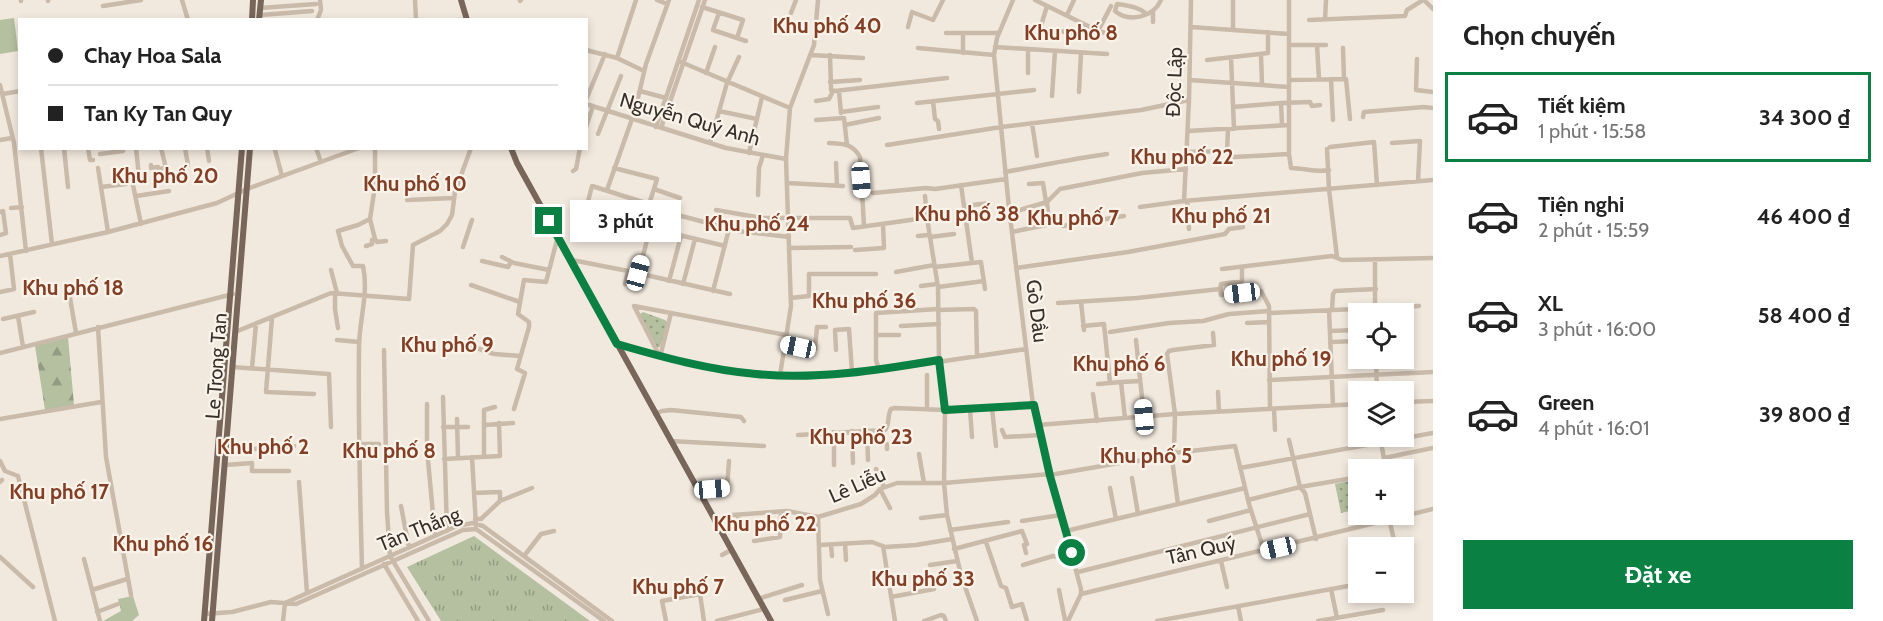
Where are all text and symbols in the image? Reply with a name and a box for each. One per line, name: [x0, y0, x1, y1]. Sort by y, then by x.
district label: Khu phố 40: [772, 13, 882, 38]
text: Chọn chuyến: [1463, 19, 1616, 52]
district label: Khu phố 8: [1024, 20, 1118, 45]
text: Chay Hoa Sala: [84, 42, 221, 69]
street label: Độc Lập: [1161, 47, 1187, 117]
street label: Nguyễn Quý Anh: [617, 88, 763, 150]
icon: car: [1466, 90, 1520, 144]
text: Tiết kiệm: [1538, 92, 1626, 119]
text: Tan Ky Tan Quy: [84, 100, 232, 127]
text: 34 300 ₫: [1759, 104, 1850, 131]
text: 1 phút · 15:58: [1538, 119, 1646, 143]
district label: Khu phố 22: [1130, 144, 1234, 169]
car: [851, 161, 871, 199]
district label: Khu phố 20: [111, 163, 219, 188]
district label: Khu phố 10: [363, 171, 467, 196]
icon: car: [1466, 189, 1520, 243]
text: Tiện nghi: [1538, 191, 1624, 218]
callout: 3 phút: [570, 200, 681, 242]
district label: Khu phố 38: [914, 201, 1020, 226]
district label: Khu phố 21: [1171, 203, 1271, 228]
text: 46 400 ₫: [1757, 203, 1850, 230]
district label: Khu phố 7: [1027, 205, 1119, 230]
route end: [535, 207, 562, 234]
text: 3 phút: [598, 209, 653, 233]
district label: Khu phố 24: [704, 211, 810, 236]
text: 2 phút · 15:59: [1538, 218, 1650, 242]
car: [625, 253, 651, 293]
district label: Khu phố 18: [22, 275, 124, 300]
street label: Gò Dầu: [1021, 278, 1053, 344]
car: [1223, 282, 1261, 304]
district label: Khu phố 36: [812, 288, 916, 313]
icon: car: [1466, 288, 1520, 342]
text: XL: [1538, 290, 1563, 317]
text: 58 400 ₫: [1758, 302, 1850, 329]
map controls: [1348, 303, 1414, 603]
button: locate: [1348, 303, 1414, 369]
street label: Le Trong Tan: [200, 312, 232, 420]
text: 3 phút · 16:00: [1538, 317, 1656, 341]
district label: Khu phố 9: [400, 332, 494, 357]
car: [779, 334, 817, 360]
district label: Khu phố 19: [1231, 346, 1331, 371]
district label: Khu phố 6: [1072, 351, 1166, 376]
button: layers: [1348, 381, 1414, 447]
icon: car: [1466, 387, 1520, 441]
text: Green: [1538, 389, 1594, 416]
car: [1133, 398, 1155, 436]
text: 39 800 ₫: [1759, 401, 1850, 428]
text: 4 phút · 16:01: [1538, 416, 1650, 440]
district label: Khu phố 23: [809, 424, 913, 449]
district label: Khu phố 2: [217, 434, 309, 459]
district label: Khu phố 8: [342, 438, 436, 463]
district label: Khu phố 5: [1100, 443, 1192, 468]
button: +: [1348, 459, 1414, 525]
street label: Lê Liễu: [825, 462, 889, 508]
car: [693, 478, 731, 500]
district label: Khu phố 17: [9, 479, 109, 504]
street label: Tân Thắng: [374, 501, 465, 556]
district label: Khu phố 22: [713, 511, 817, 536]
street label: Tân Quý: [1164, 530, 1238, 570]
district label: Khu phố 16: [113, 531, 213, 556]
car: [1258, 535, 1298, 561]
button: −: [1348, 537, 1414, 603]
route start: [1058, 539, 1085, 566]
button: Đặt xe: [1463, 540, 1853, 609]
district label: Khu phố 33: [871, 566, 975, 591]
district label: Khu phố 7: [632, 574, 724, 599]

